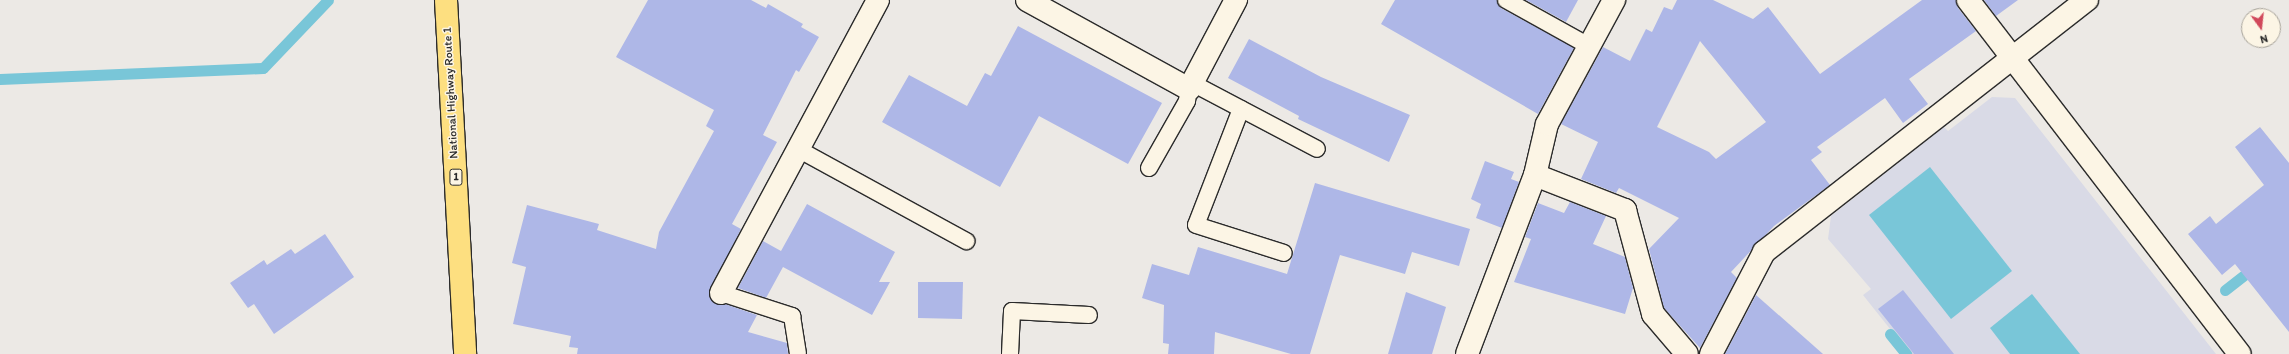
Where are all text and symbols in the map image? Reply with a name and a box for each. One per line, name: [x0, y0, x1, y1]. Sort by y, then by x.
north arrow: [2241, 8, 2281, 48]
street label: National Highway Route 1: [440, 27, 462, 159]
text: N: [2259, 32, 2269, 46]
road number: 1: [449, 168, 463, 186]

